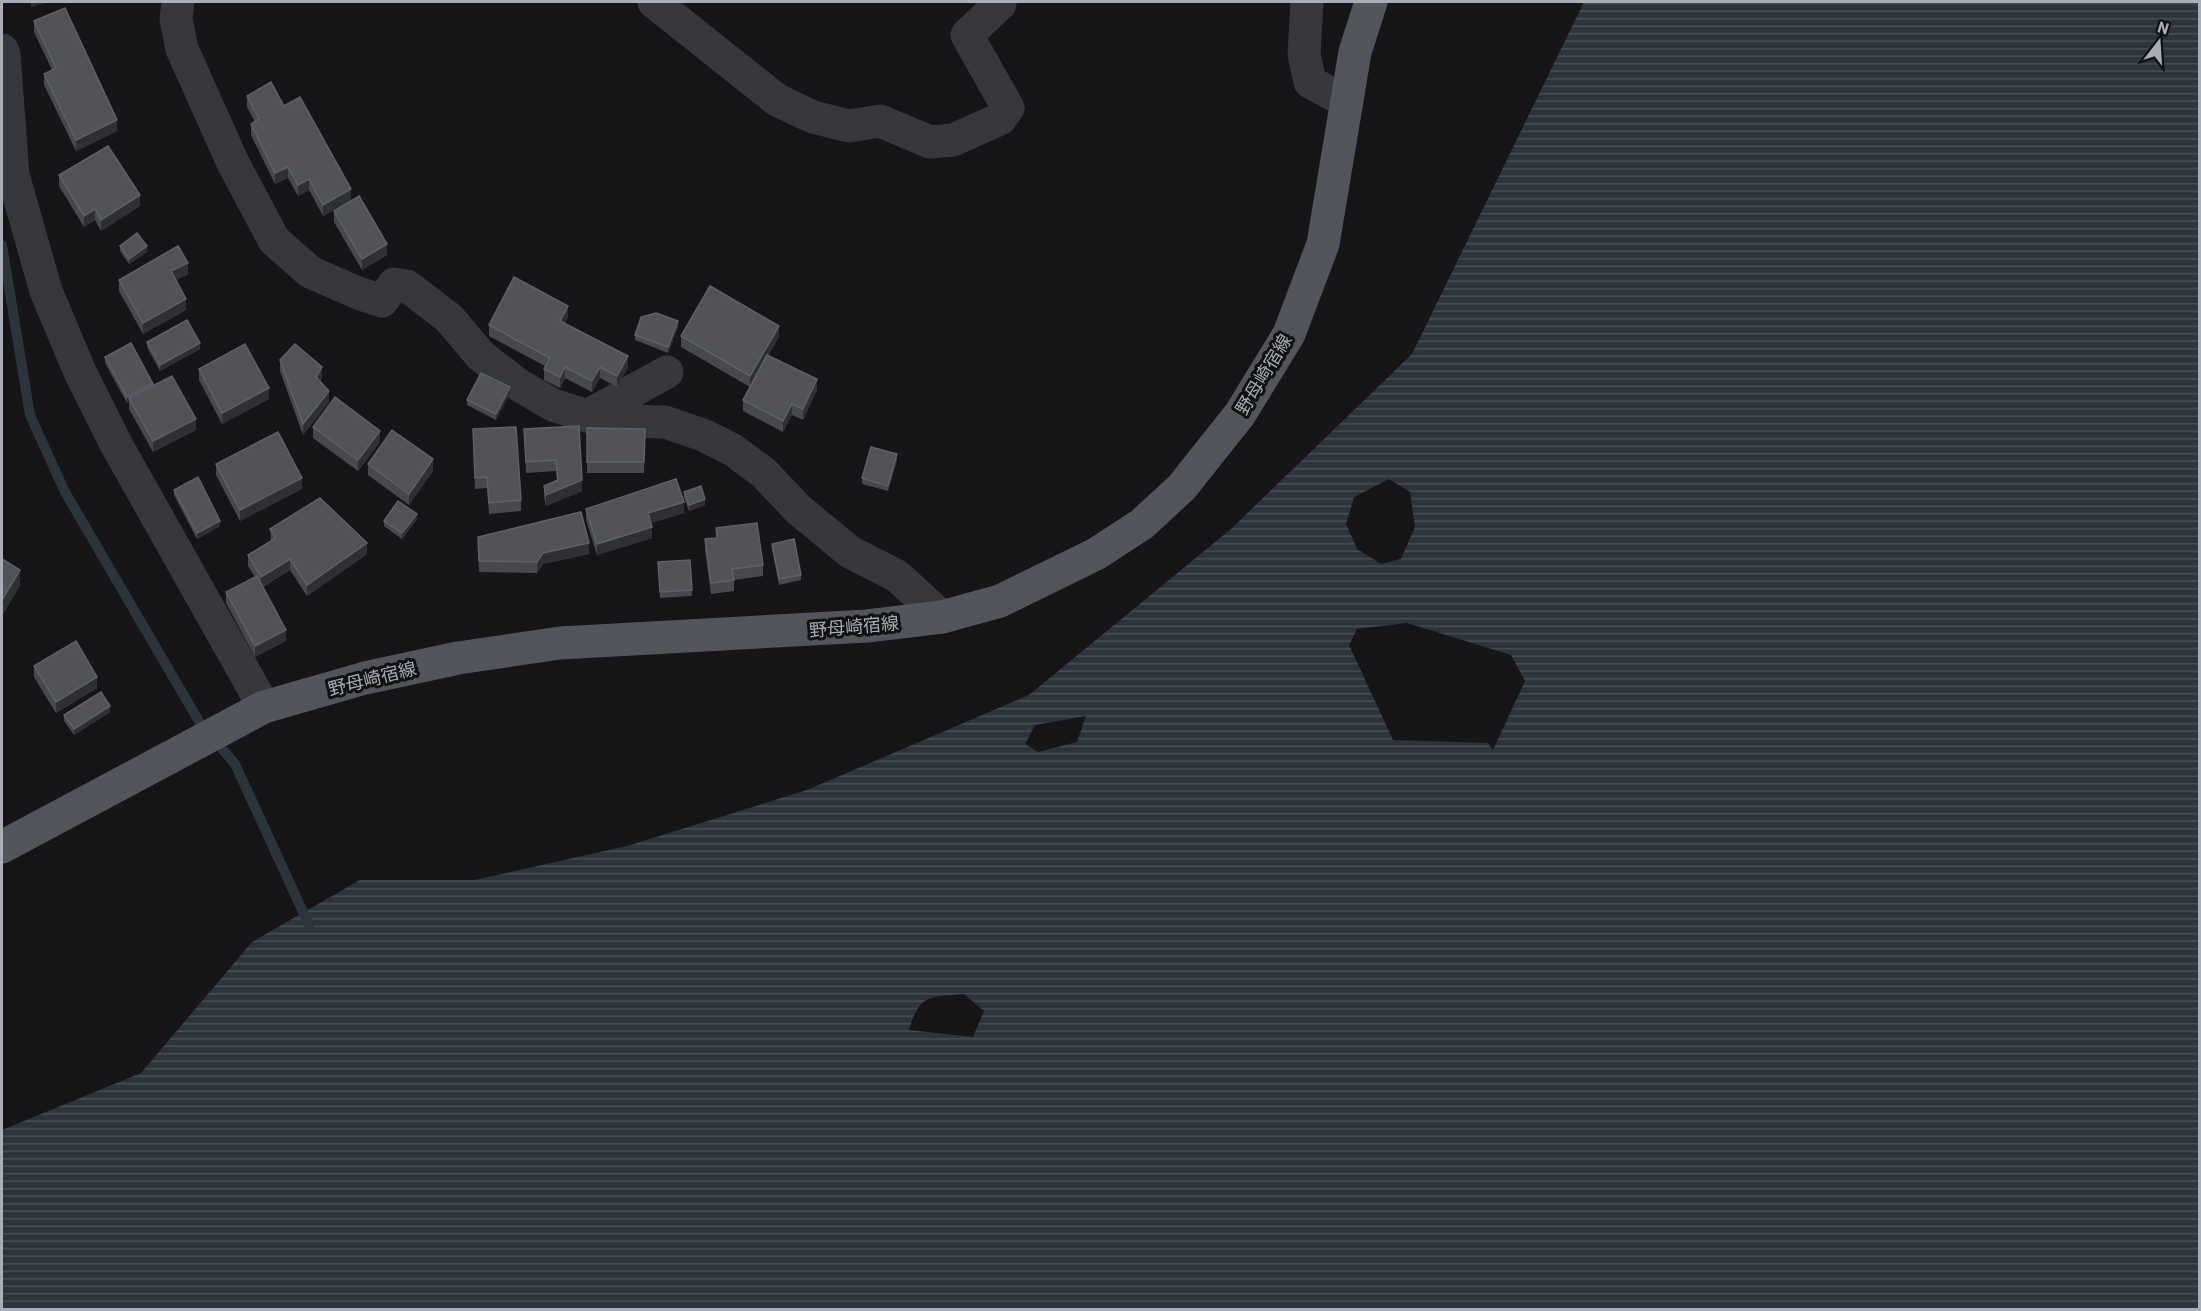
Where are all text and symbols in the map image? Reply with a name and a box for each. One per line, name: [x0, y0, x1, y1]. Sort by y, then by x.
north arrow: [2129, 12, 2189, 72]
text: N: [2156, 17, 2171, 38]
street label: 野母崎宿線: [1230, 330, 1296, 418]
street label: 野母崎宿線: [808, 611, 900, 641]
street label: 野母崎宿線: [326, 656, 418, 700]

